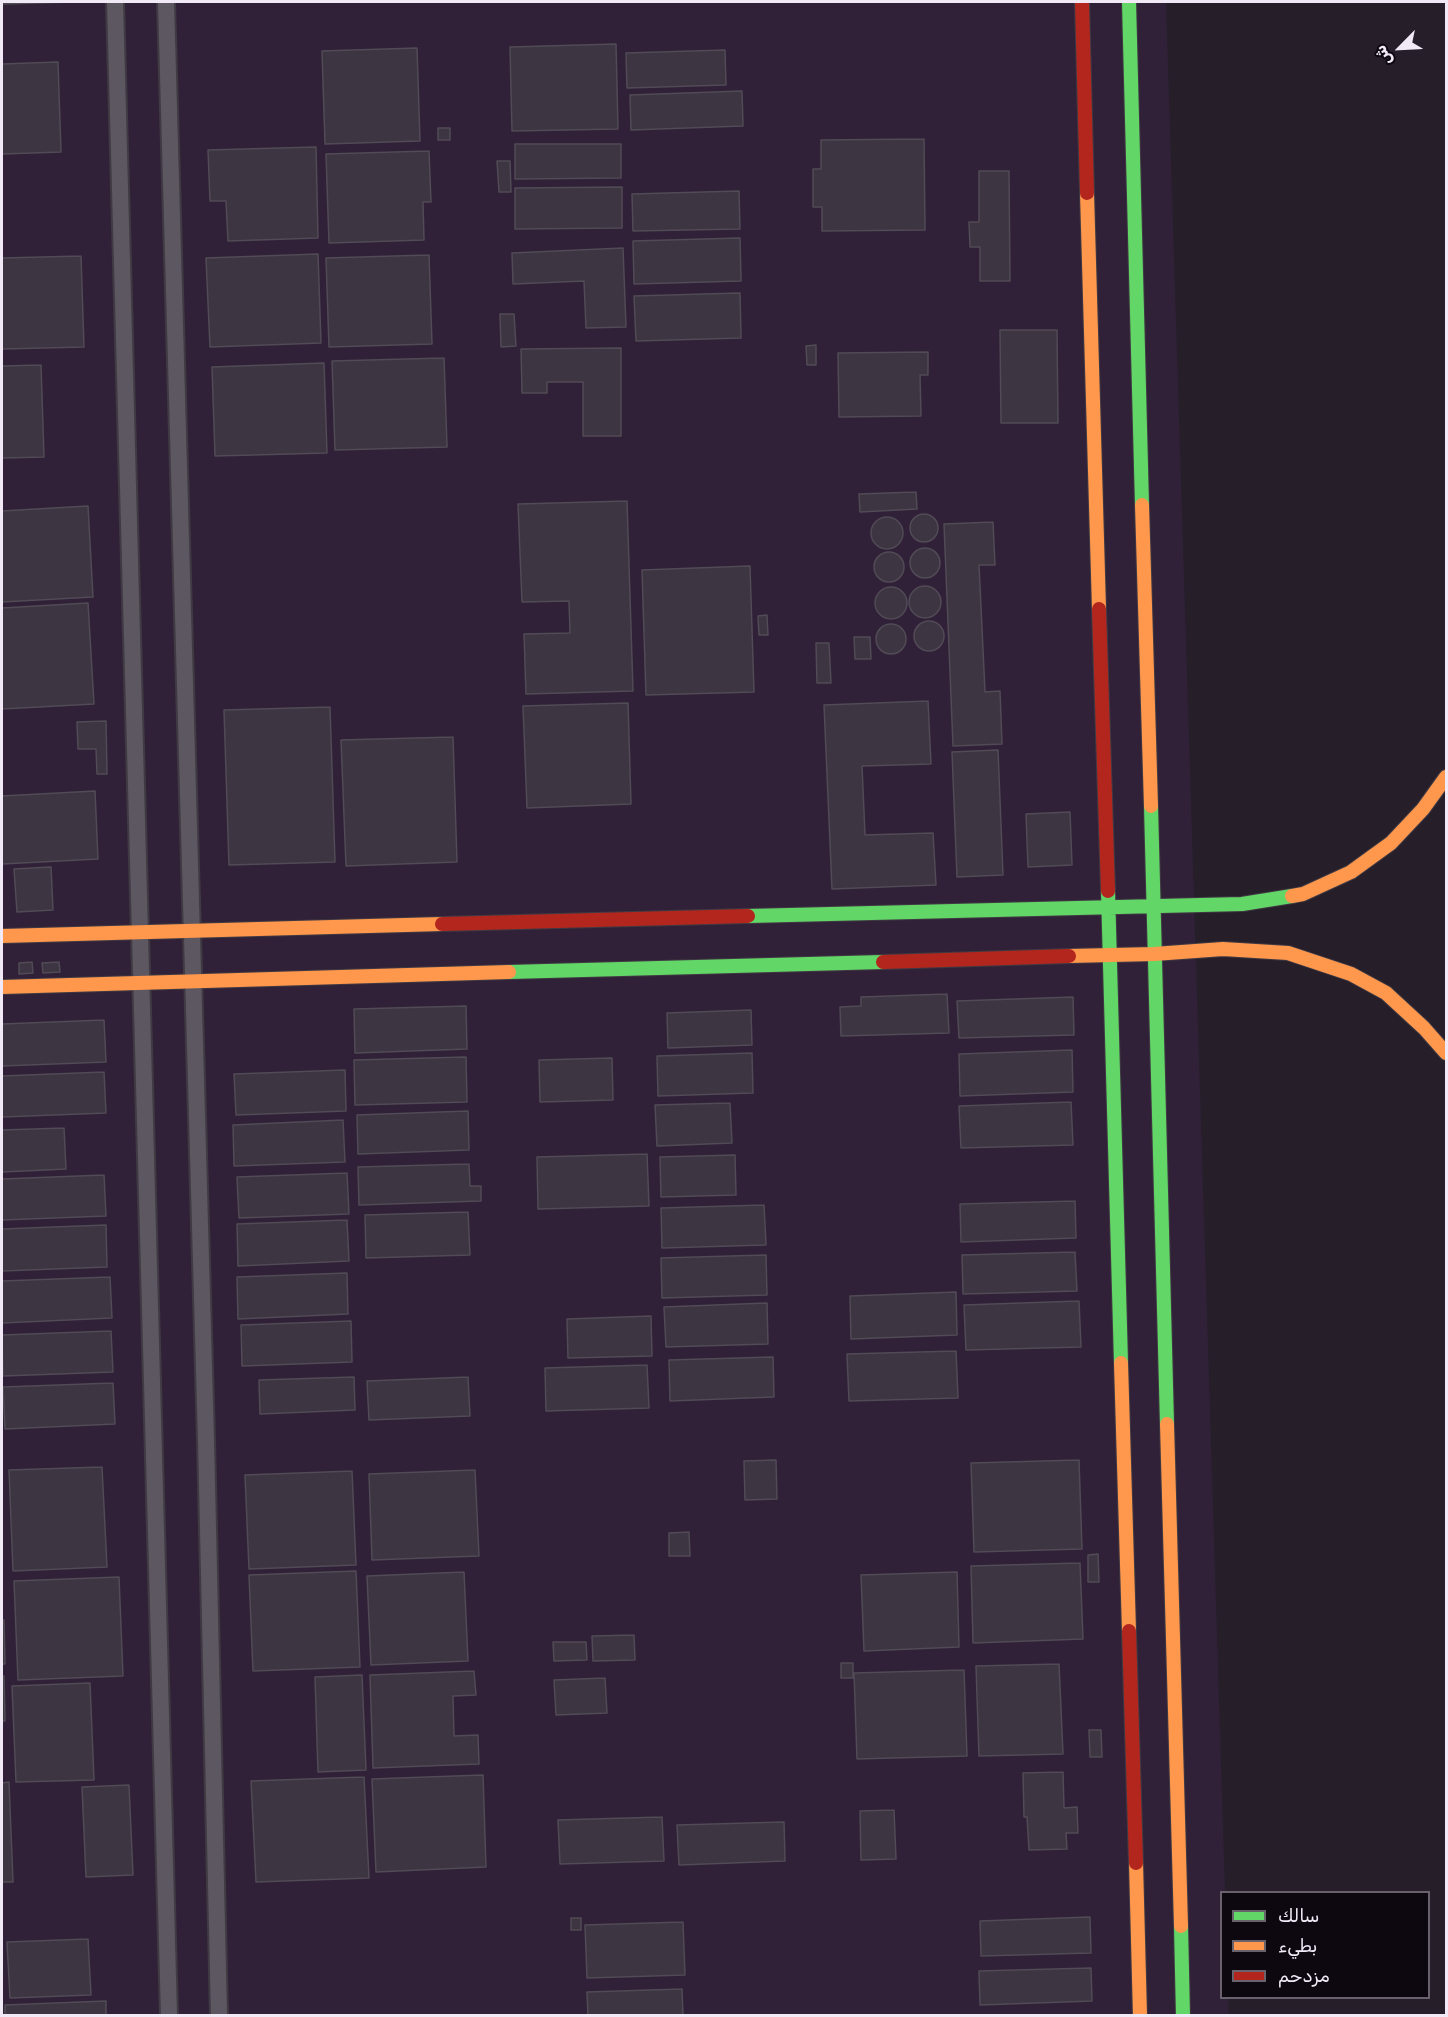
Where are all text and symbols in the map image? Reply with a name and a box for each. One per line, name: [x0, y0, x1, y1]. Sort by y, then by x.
north arrow: [1370, 18, 1430, 78]
text: ش: [1370, 42, 1396, 69]
legend: [1220, 1891, 1430, 1999]
text: سالك: [1278, 1905, 1319, 1927]
text: بطيء: [1278, 1935, 1317, 1957]
text: مزدحم: [1278, 1965, 1330, 1987]

